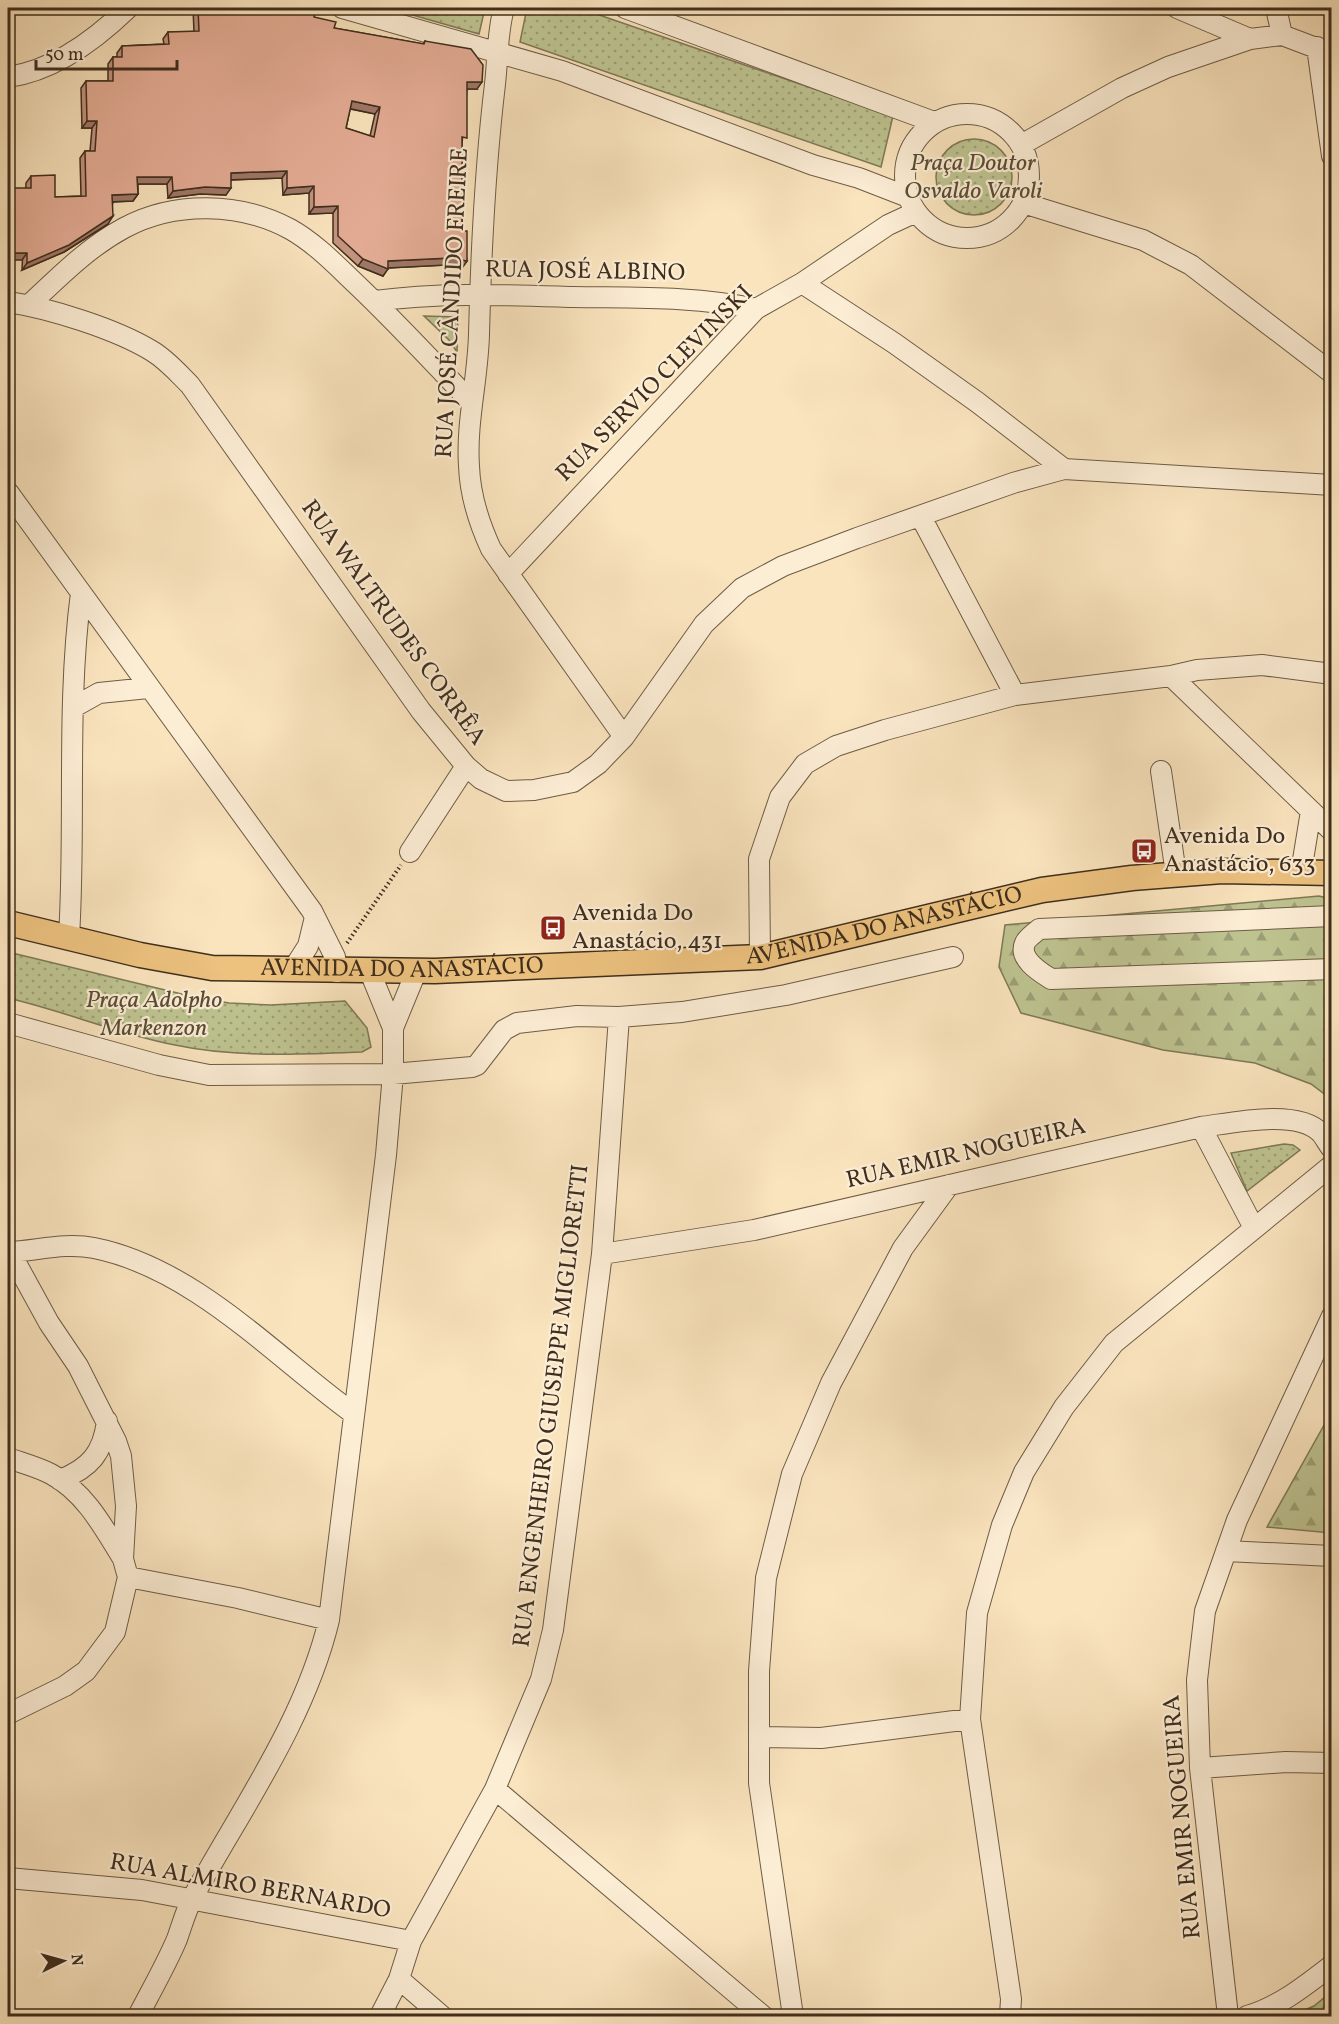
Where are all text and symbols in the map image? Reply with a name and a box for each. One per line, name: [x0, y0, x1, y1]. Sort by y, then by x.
scale bar: [36, 33, 177, 71]
text: 50 m: [45, 43, 84, 68]
street label: RUA JOSÉ CÂNDIDO FREIRE: [428, 147, 478, 459]
park label: Praça Doutor Osvaldo Varoli: [904, 147, 1043, 209]
street label: RUA JOSÉ ALBINO: [485, 253, 685, 291]
street label: RUA SERVIO CLEVINSKI: [549, 278, 761, 490]
street label: RUA WALTRUDES CORRÊA: [292, 493, 494, 753]
place label: Avenida Do Anastácio, 633: [1164, 820, 1316, 882]
bus stop icon: Avenida Do Anastácio, 633: [1129, 836, 1159, 866]
street label: AVENIDA DO ANASTÁCIO: [745, 878, 1026, 975]
place label: Avenida Do Anastácio, 431: [572, 897, 722, 959]
bus stop icon: Avenida Do Anastácio, 431: [538, 913, 568, 943]
street label: AVENIDA DO ANASTÁCIO: [260, 949, 544, 988]
park label: Praça Adolpho Markenzon: [86, 984, 222, 1046]
street label: RUA EMIR NOGUEIRA: [843, 1110, 1089, 1198]
street label: RUA ENGENHEIRO GIUSEPPE MIGLIORETTI: [505, 1163, 599, 1649]
street label: RUA EMIR NOGUEIRA: [1155, 1693, 1211, 1941]
street label: RUA ALMIRO BERNARDO: [107, 1846, 393, 1928]
north arrow: [33, 1931, 93, 1991]
text: N: [64, 1953, 87, 1967]

